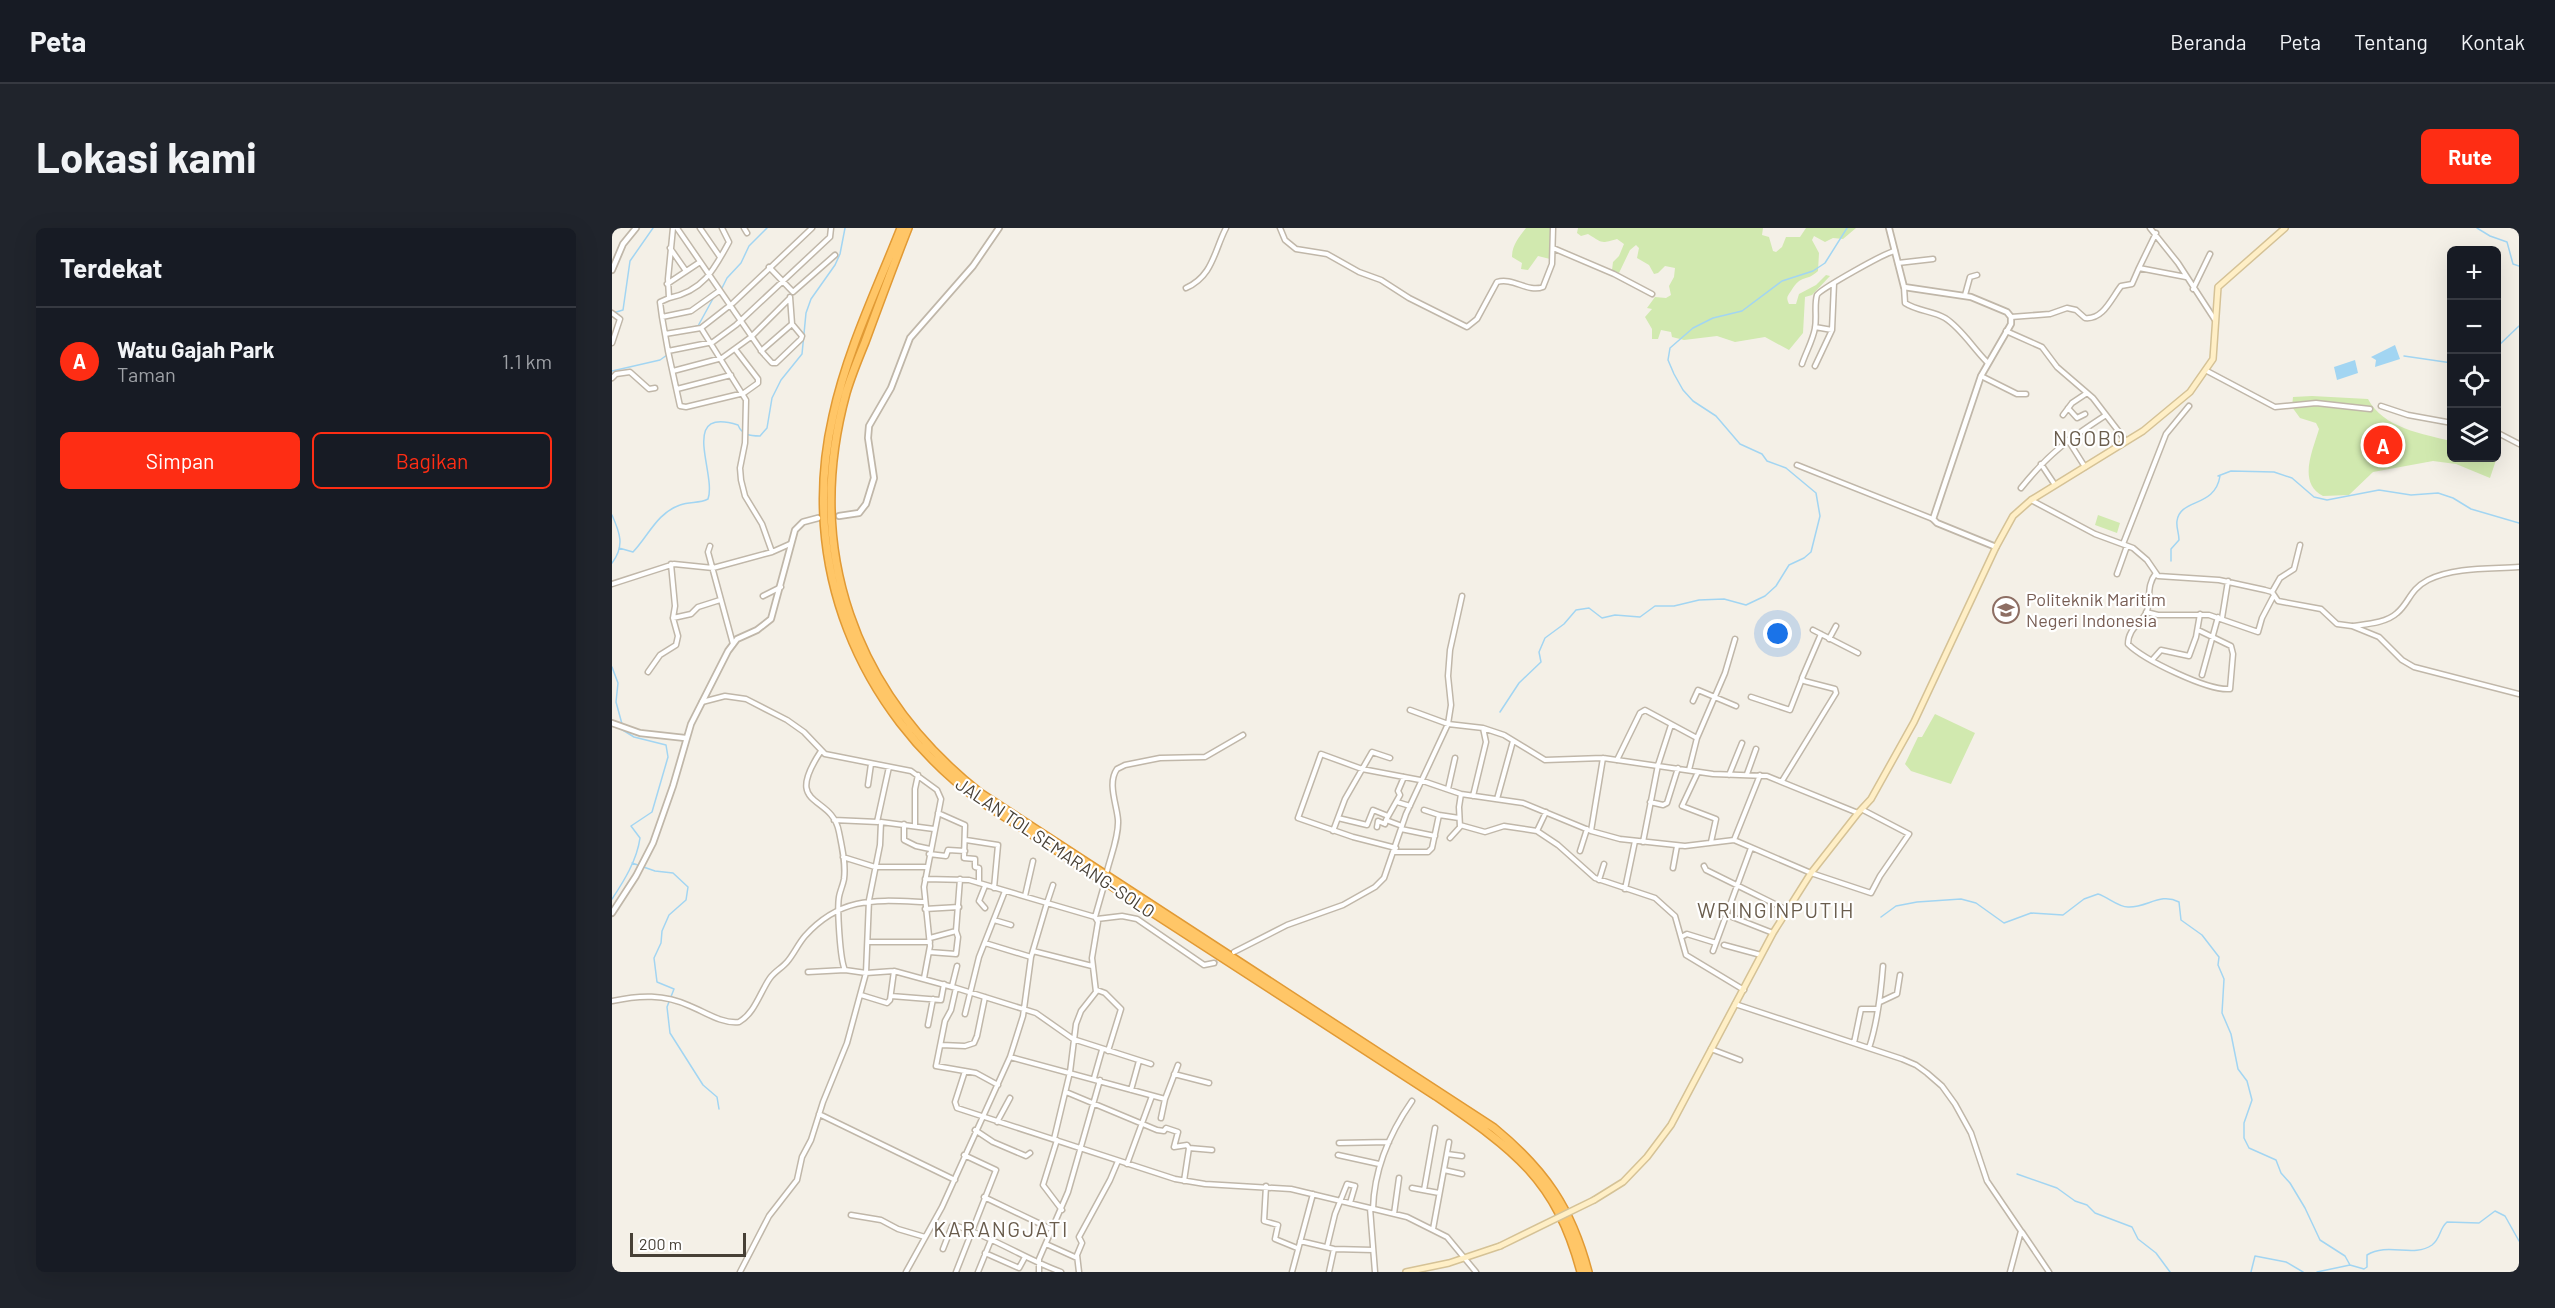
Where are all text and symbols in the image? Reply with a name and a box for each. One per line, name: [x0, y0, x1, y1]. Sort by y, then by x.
text: Peta: [30, 24, 86, 58]
text: Beranda: [2170, 29, 2246, 54]
text: Peta: [2279, 29, 2321, 54]
text: Tentang: [2354, 29, 2428, 54]
text: Kontak: [2461, 29, 2525, 54]
button: Rute: [2421, 129, 2519, 184]
text: Lokasi kami: [36, 131, 257, 181]
map controls: [2447, 246, 2501, 462]
button: +: [2447, 246, 2501, 300]
text: Terdekat: [60, 252, 162, 283]
button: −: [2447, 300, 2501, 354]
text: Watu Gajah Park: [117, 336, 275, 362]
text: A: [73, 349, 86, 373]
text: 1.1 km: [502, 349, 552, 373]
button: locate: [2447, 354, 2501, 408]
text: Taman: [117, 362, 176, 386]
button: layers: [2447, 408, 2501, 462]
pin: A: [2364, 422, 2402, 468]
district label: NGOBO: [2053, 425, 2127, 450]
button: Simpan: [60, 432, 300, 489]
button: Bagikan: [312, 432, 552, 489]
place label: Politeknik Maritim Negeri Indonesia: [2026, 588, 2166, 631]
school or university icon: Politeknik Maritim Negeri Indonesia: [1991, 595, 2021, 625]
your location: [1763, 619, 1792, 648]
street label: JALAN TOL SEMARANG–SOLO: [952, 772, 1159, 922]
district label: WRINGINPUTIH: [1697, 897, 1855, 922]
district label: KARANGJATI: [933, 1216, 1069, 1241]
scale bar: [630, 1230, 746, 1258]
text: 200 m: [639, 1234, 682, 1253]

